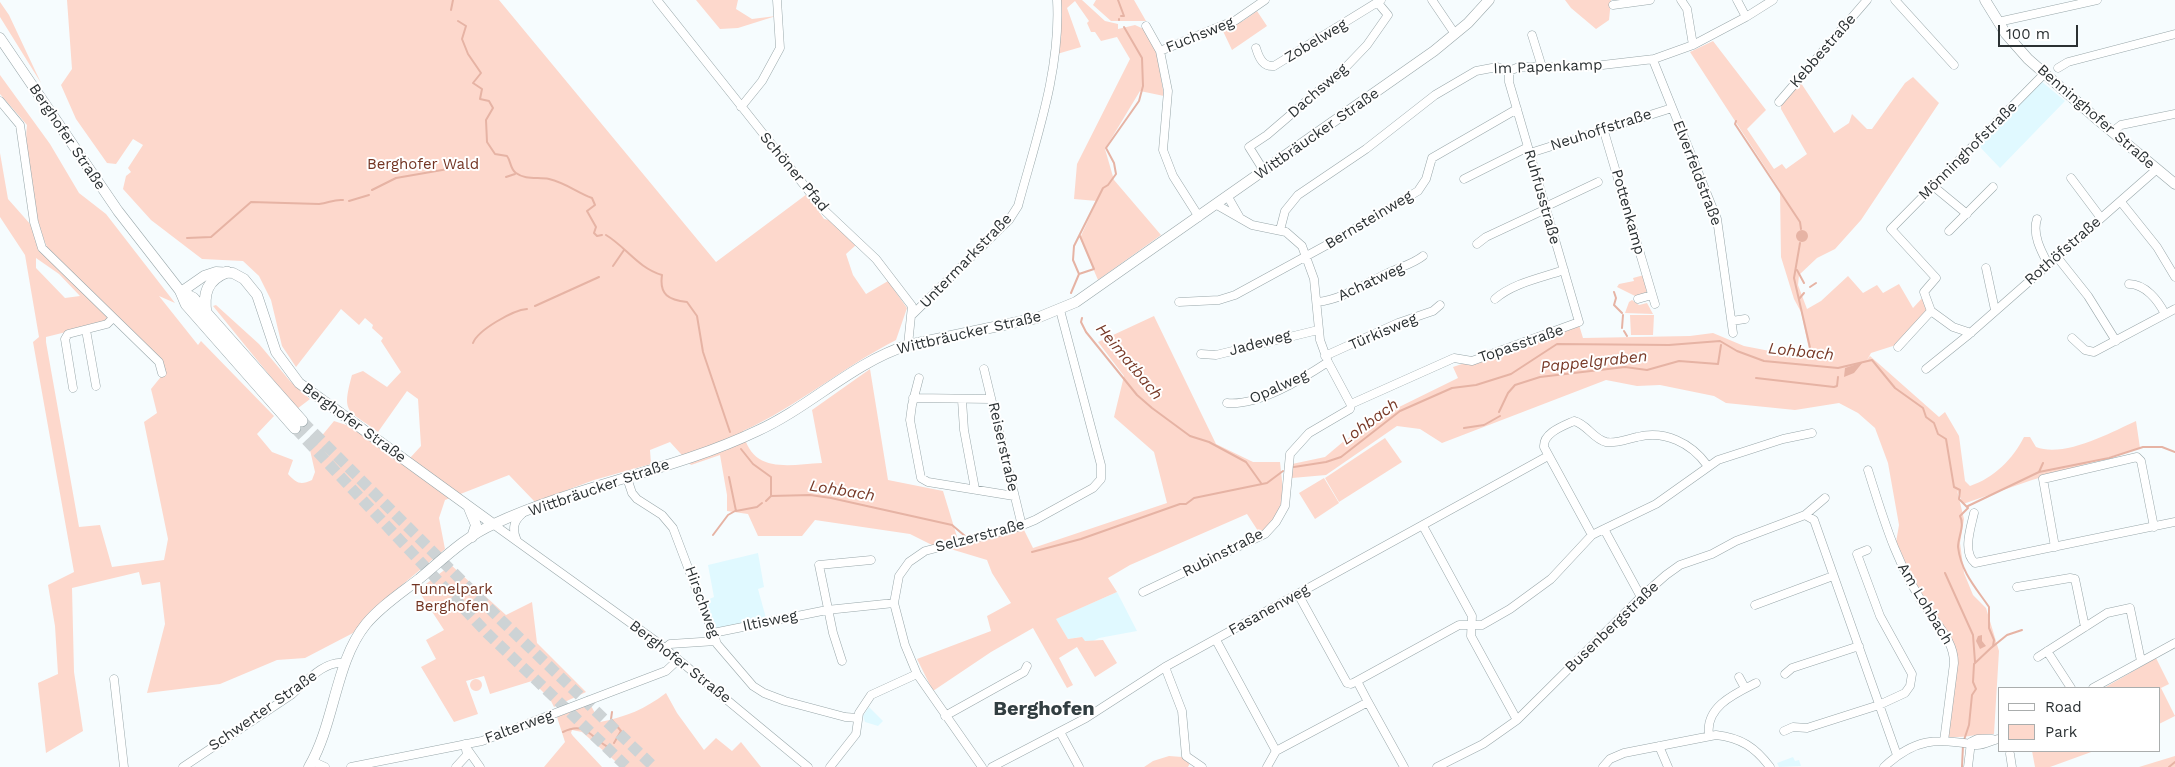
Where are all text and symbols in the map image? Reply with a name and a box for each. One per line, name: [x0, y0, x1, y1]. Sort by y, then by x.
street label: Kebbestraße: [1786, 10, 1860, 92]
street label: Fuchsweg: [1163, 13, 1237, 57]
street label: Zobelweg: [1282, 15, 1350, 67]
scale bar: [2000, 15, 2080, 47]
text: 100 m: [2006, 25, 2050, 43]
street label: Im Papenkamp: [1493, 56, 1603, 78]
street label: Dachsweg: [1284, 60, 1352, 122]
street label: Benninghofer Straße: [2033, 61, 2159, 173]
street label: Berghofer Straße: [25, 81, 109, 193]
street label: Wittbräucker Straße: [1251, 84, 1383, 184]
street label: Mönninghofstraße: [1915, 98, 2021, 204]
street label: Neuhoffstraße: [1548, 105, 1654, 155]
street label: Elverfeldstraße: [1669, 118, 1725, 228]
street label: Schöner Pfad: [756, 129, 832, 215]
street label: Ruhfusstraße: [1520, 148, 1564, 246]
park label: Berghofer Wald: [367, 156, 479, 174]
street label: Pottenkamp: [1607, 167, 1649, 257]
street label: Bernsteinweg: [1322, 187, 1416, 253]
street label: Untermarkstraße: [916, 210, 1016, 312]
street label: Rothöfstraße: [2021, 213, 2105, 289]
street label: Achatweg: [1335, 259, 1407, 305]
street label: Wittbräucker Straße: [895, 308, 1043, 358]
street label: Türkisweg: [1346, 310, 1420, 354]
water label: Heimatbach: [1092, 320, 1166, 404]
street label: Topasstraße: [1476, 321, 1566, 367]
street label: Jadeweg: [1227, 326, 1293, 360]
water label: Lohbach: [1767, 339, 1835, 365]
water label: Pappelgraben: [1540, 347, 1648, 377]
street label: Opalweg: [1247, 366, 1311, 408]
street label: Berghofer Straße: [299, 379, 409, 467]
water label: Lohbach: [1338, 395, 1402, 449]
street label: Reiserstraße: [984, 401, 1022, 493]
street label: Wittbräucker Straße: [526, 455, 672, 521]
water label: Lohbach: [808, 476, 876, 506]
street label: Selzerstraße: [933, 515, 1027, 557]
street label: Rubinstraße: [1180, 525, 1266, 581]
street label: Am Lohbach: [1894, 560, 1956, 648]
street label: Hirschweg: [681, 564, 723, 640]
street label: Busenbergstraße: [1561, 578, 1663, 676]
street label: Fasanenweg: [1226, 580, 1312, 640]
park label: Tunnelpark Berghofen: [411, 581, 493, 616]
street label: Iltisweg: [741, 606, 799, 636]
street label: Berghofer Straße: [626, 617, 734, 707]
street label: Schwerter Straße: [205, 667, 321, 755]
legend: [1998, 687, 2160, 752]
district label: Berghofen: [993, 697, 1095, 721]
text: Road: [2045, 698, 2082, 716]
street label: Falterweg: [482, 706, 556, 748]
text: Park: [2045, 723, 2077, 741]

